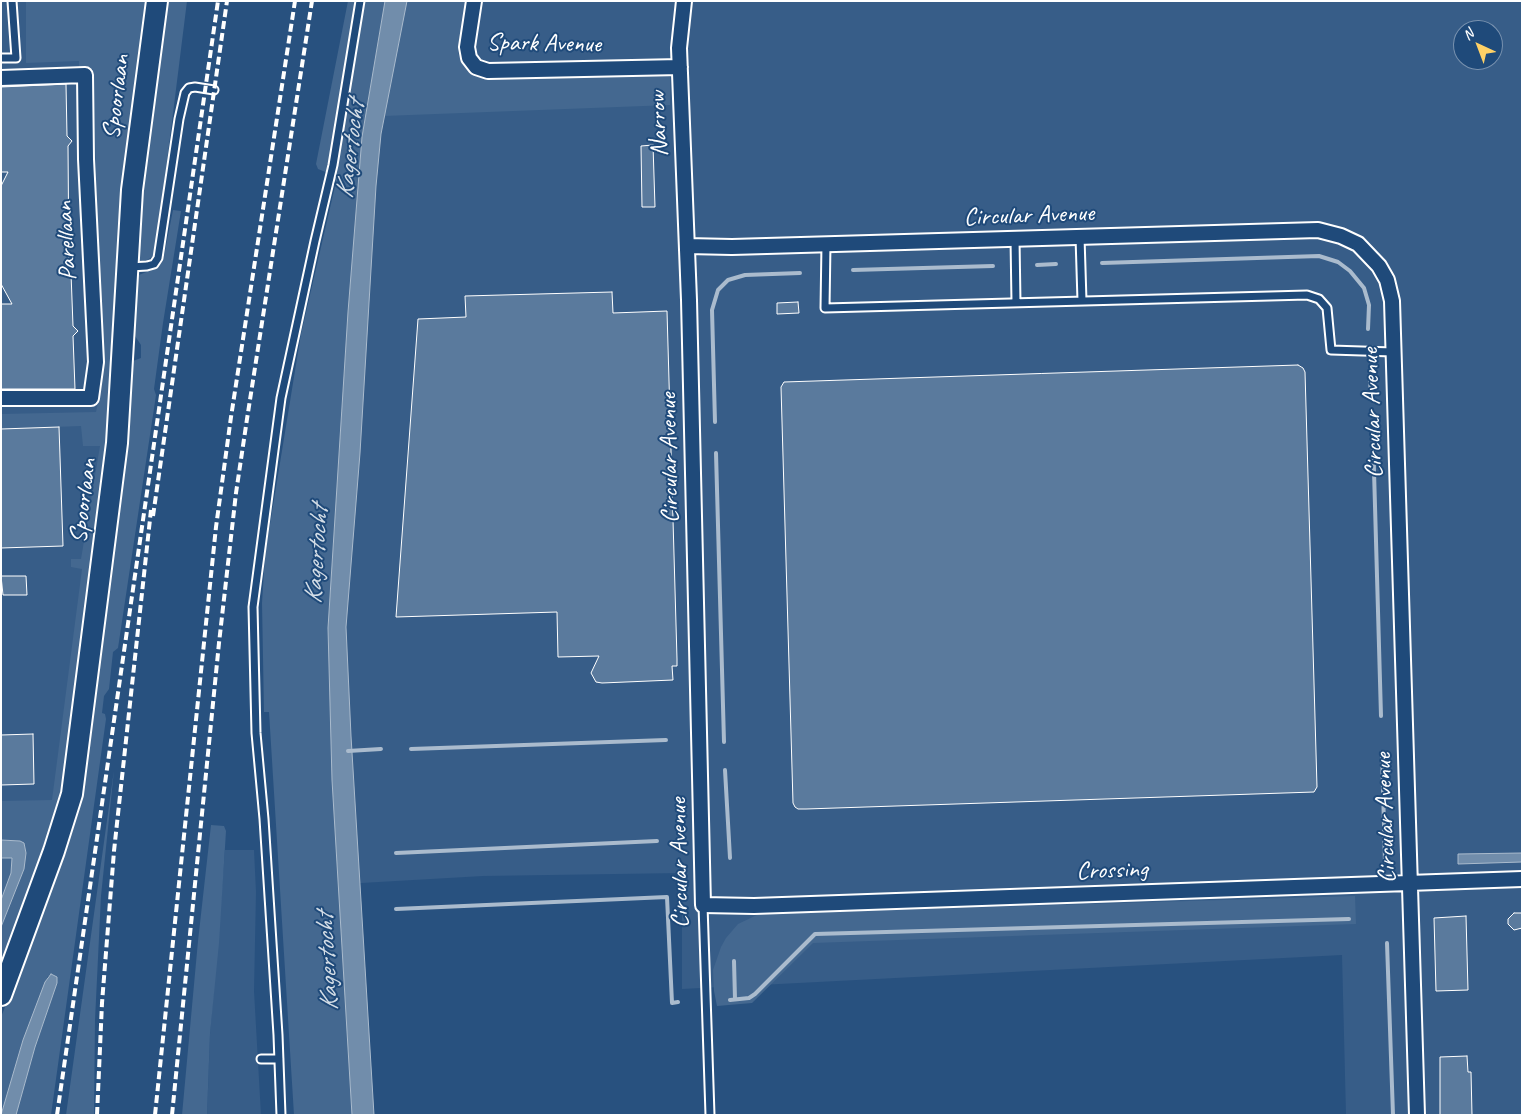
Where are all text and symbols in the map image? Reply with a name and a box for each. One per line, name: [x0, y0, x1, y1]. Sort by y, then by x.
north arrow: [1453, 20, 1503, 70]
text: N: [1459, 25, 1477, 44]
street label: Spark Avenue: [487, 28, 601, 60]
street label: Spoorlaan: [97, 53, 137, 141]
street label: Narrow: [643, 91, 675, 157]
water label: Kagertocht: [330, 100, 372, 200]
street label: Circular Avenue: [963, 199, 1095, 233]
street label: Parellaan: [50, 201, 84, 281]
street label: Circular Avenue: [1356, 347, 1390, 479]
street label: Circular Avenue: [654, 393, 686, 523]
street label: Spoorlaan: [64, 457, 104, 545]
water label: Kagertocht: [298, 505, 336, 605]
street label: Circular Avenue: [1369, 752, 1403, 884]
street label: Circular Avenue: [664, 798, 696, 928]
street label: Crossing: [1076, 855, 1148, 887]
water label: Kagertocht: [310, 912, 346, 1012]

